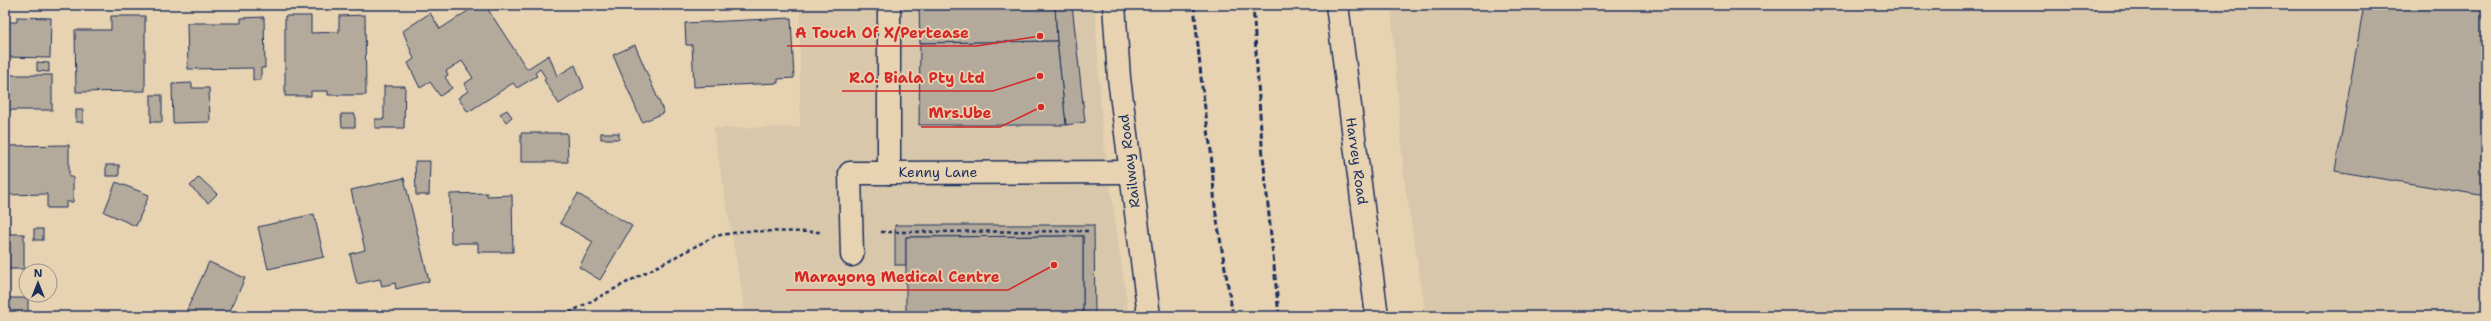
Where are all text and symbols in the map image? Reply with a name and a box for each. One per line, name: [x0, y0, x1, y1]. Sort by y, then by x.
callout: A Touch Of X/Pertease: [787, 19, 977, 46]
text: A Touch Of X/Pertease: [795, 23, 969, 43]
callout: R.O. Biala Pty Ltd: [842, 64, 993, 91]
text: R.O. Biala Pty Ltd: [849, 68, 985, 88]
callout: Mrs.Ube: [921, 100, 1000, 127]
text: Mrs.Ube: [928, 103, 992, 123]
street label: Railway Road: [1114, 113, 1144, 209]
street label: Harvey Road: [1342, 116, 1372, 206]
street label: Kenny Lane: [899, 163, 977, 181]
north arrow: [18, 263, 58, 303]
callout: Marayong Medical Centre: [786, 263, 1008, 290]
text: N: [34, 266, 43, 281]
text: Marayong Medical Centre: [794, 267, 1000, 287]

